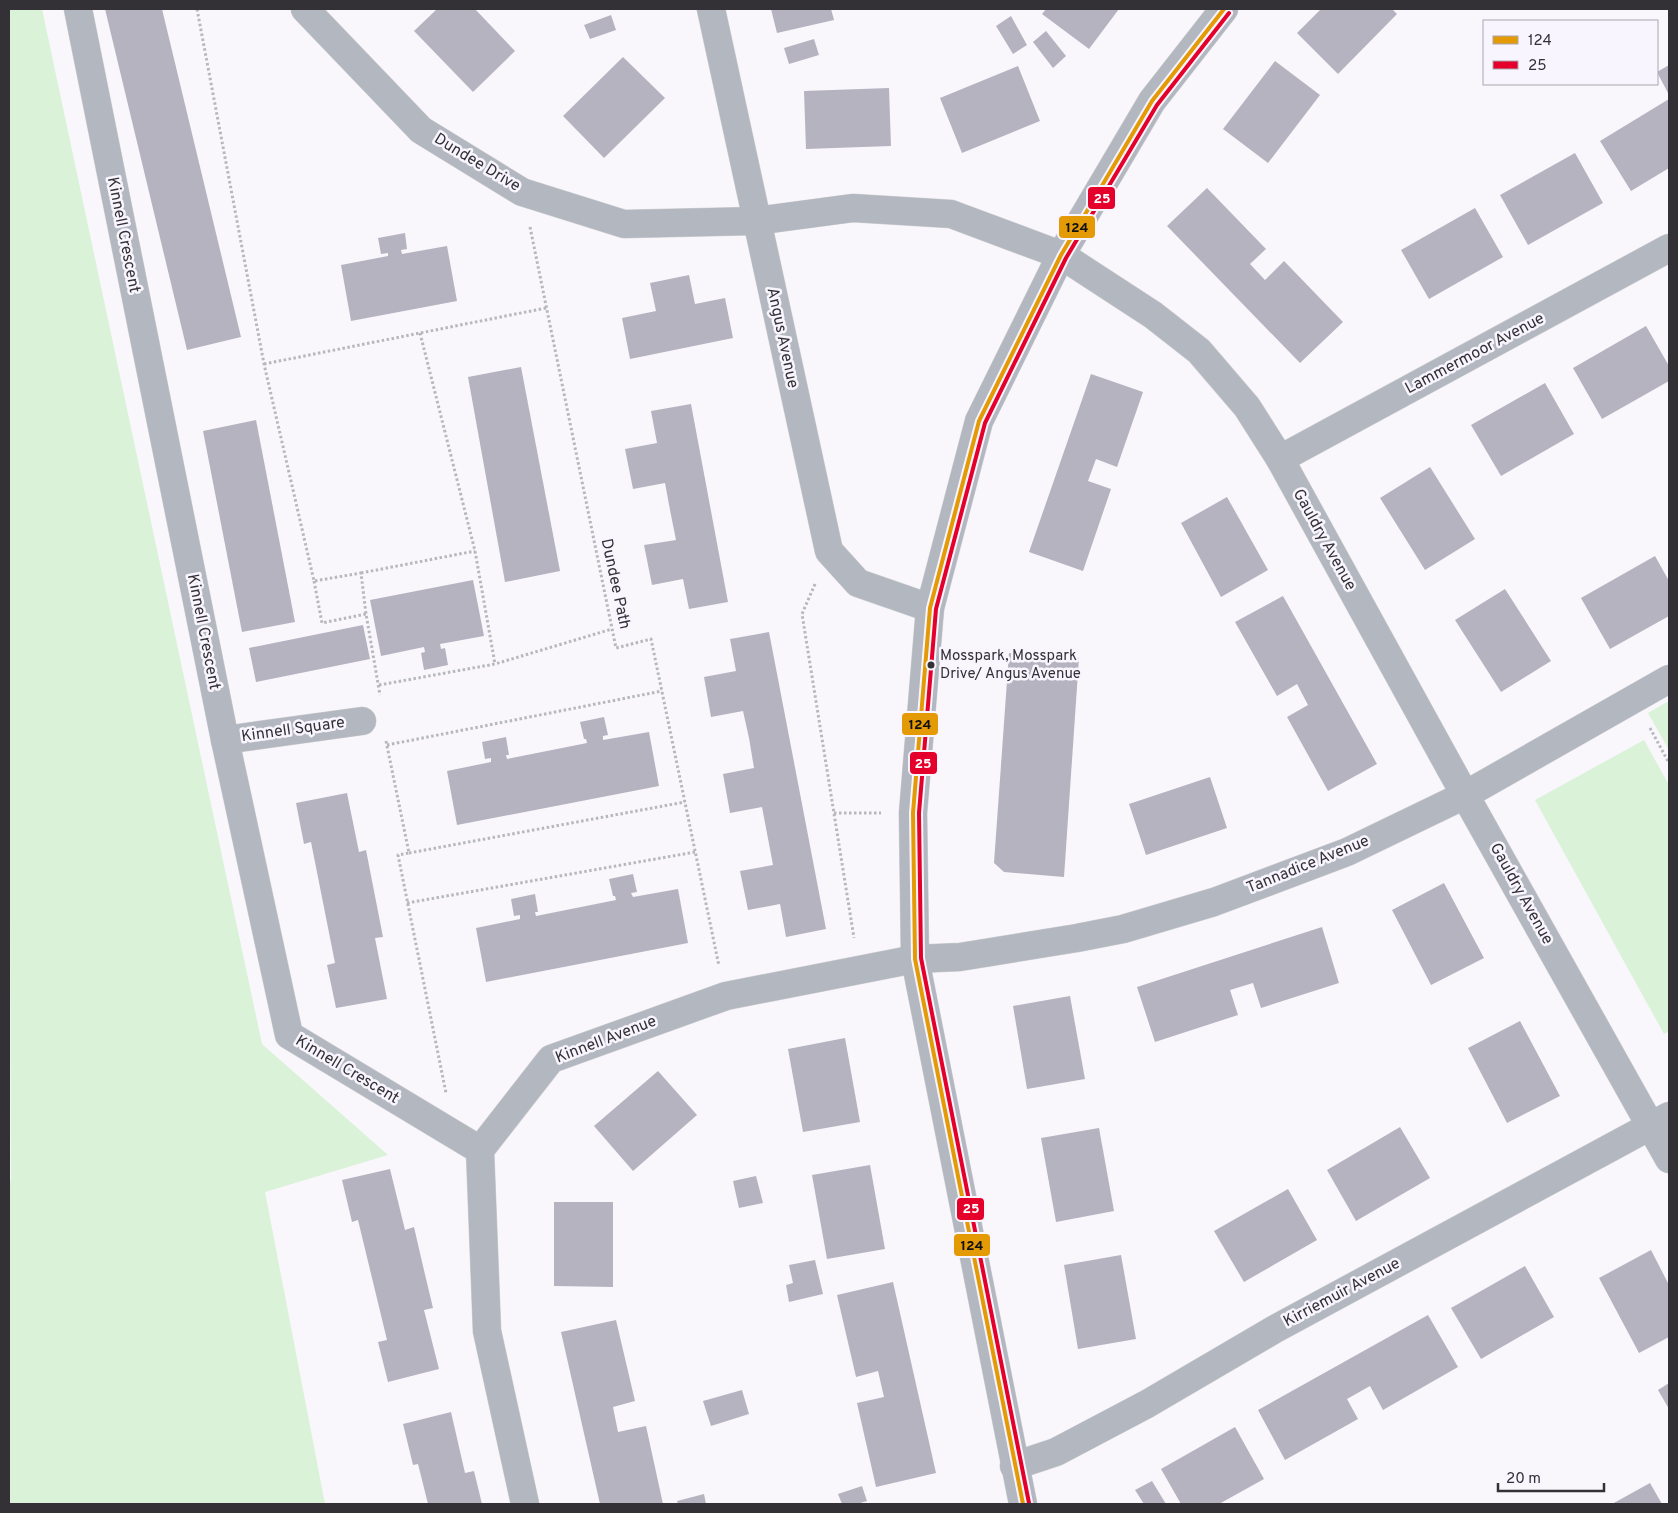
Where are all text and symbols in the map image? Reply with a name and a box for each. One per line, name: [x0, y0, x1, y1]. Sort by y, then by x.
legend: [1483, 20, 1658, 85]
text: 124: [1528, 32, 1552, 51]
text: 25: [1528, 57, 1547, 76]
street label: Dundee Drive: [430, 129, 524, 197]
street label: Kinnell Crescent: [102, 175, 144, 295]
line badge: 25: [1087, 186, 1116, 210]
text: 25: [1093, 191, 1111, 208]
line badge: 124: [1058, 215, 1096, 239]
text: 124: [1065, 220, 1089, 237]
street label: Angus Avenue: [762, 286, 802, 390]
street label: Lammermoor Avenue: [1402, 309, 1548, 399]
street label: Gauldry Avenue: [1288, 486, 1360, 594]
street label: Dundee Path: [596, 537, 634, 631]
street label: Kinnell Crescent: [182, 572, 224, 692]
place label: Mosspark, Mosspark Drive/ Angus Avenue: [940, 647, 1081, 684]
marker: Mosspark, Mosspark Drive/ Angus Avenue: [926, 660, 936, 670]
line badge: 124: [901, 712, 939, 736]
street label: Kinnell Square: [240, 713, 346, 747]
text: 124: [908, 717, 932, 734]
line badge: 25: [909, 751, 938, 775]
text: 25: [914, 756, 932, 773]
street label: Tannadice Avenue: [1244, 831, 1372, 899]
street label: Gauldry Avenue: [1485, 840, 1557, 948]
street label: Kinnell Avenue: [553, 1012, 659, 1068]
street label: Kinnell Crescent: [291, 1031, 403, 1109]
line badge: 25: [956, 1197, 985, 1221]
text: 25: [962, 1201, 980, 1218]
line badge: 124: [953, 1233, 991, 1257]
text: 124: [960, 1238, 984, 1255]
street label: Kirriemuir Avenue: [1280, 1254, 1404, 1332]
scale bar: [1498, 1460, 1604, 1492]
text: 20 m: [1506, 1470, 1541, 1489]

